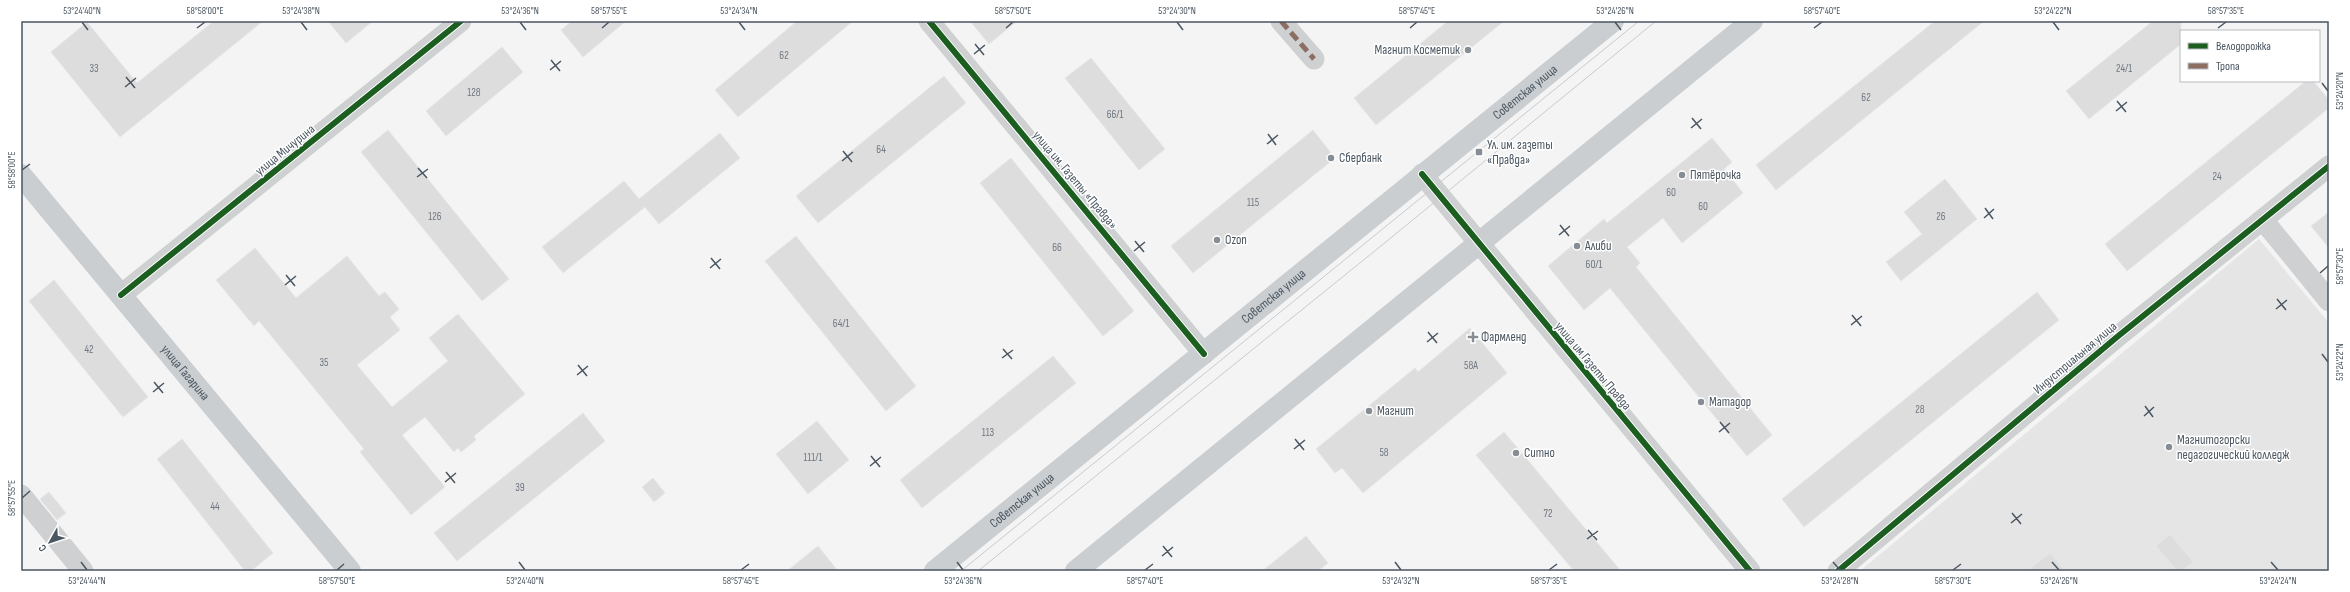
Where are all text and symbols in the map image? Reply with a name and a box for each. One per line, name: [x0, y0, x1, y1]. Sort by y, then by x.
text: 53°24'40"N: [63, 5, 101, 17]
text: 58°58'00"E: [186, 5, 224, 17]
text: 53°24'38"N: [282, 5, 320, 17]
text: 53°24'36"N: [501, 5, 539, 17]
text: 58°57'55"E: [591, 5, 627, 17]
text: 53°24'34"N: [720, 5, 758, 17]
text: 58°57'50"E: [995, 5, 1031, 17]
text: 53°24'30"N: [1158, 5, 1196, 17]
text: 58°57'45"E: [1399, 5, 1435, 17]
text: 53°24'26"N: [1596, 5, 1634, 17]
text: 58°57'40"E: [1804, 5, 1840, 17]
text: 53°24'22"N: [2034, 5, 2072, 17]
text: 58°57'35"E: [2208, 5, 2244, 17]
legend: [2180, 30, 2320, 82]
text: Велодорожка: [2216, 39, 2271, 54]
place label: Магнит Косметик: [1375, 42, 1460, 58]
marker: Магнит Косметик: [1463, 45, 1473, 55]
house number: 62: [779, 49, 789, 62]
text: Тропа: [2216, 59, 2240, 74]
street label: Советская улица: [1490, 61, 1561, 123]
house number: 33: [89, 62, 99, 75]
house number: 24/1: [2116, 62, 2132, 75]
text: 53°24'20"N: [2334, 72, 2346, 110]
house number: 128: [467, 86, 481, 99]
house number: 62: [1861, 91, 1871, 104]
house number: 66/1: [1107, 108, 1123, 121]
street label: улица Мичурина: [252, 121, 318, 179]
street label: улица им. Газеты «Правда»: [1029, 128, 1121, 232]
place label: Ул. им. газеты «Правда»: [1487, 137, 1553, 168]
house number: 64: [876, 143, 886, 156]
marker: Ул. им. газеты «Правда»: [1474, 147, 1484, 157]
place label: Сбербанк: [1339, 150, 1382, 166]
text: 58°58'00"E: [6, 151, 18, 189]
marker: Сбербанк: [1326, 153, 1336, 163]
place label: Пятёрочка: [1690, 167, 1741, 183]
marker: Пятёрочка: [1677, 170, 1687, 180]
house number: 24: [2212, 170, 2222, 183]
house number: 60: [1666, 186, 1676, 199]
house number: 115: [1247, 196, 1259, 209]
house number: 60: [1698, 200, 1708, 213]
house number: 126: [428, 210, 442, 223]
house number: 26: [1936, 210, 1946, 223]
place label: Ozon: [1225, 232, 1247, 248]
marker: Ozon: [1212, 235, 1222, 245]
place label: Алиби: [1584, 238, 1611, 254]
house number: 66: [1052, 241, 1062, 254]
marker: Алиби: [1572, 241, 1582, 251]
text: 58°57'30"E: [2334, 248, 2346, 284]
house number: 60/1: [1586, 258, 1603, 271]
street label: Советская улица: [1238, 265, 1309, 327]
house number: 64/1: [833, 317, 849, 330]
street label: улица им Газеты Правда: [1551, 318, 1635, 414]
street label: Индустриальная улица: [2030, 318, 2120, 398]
place label: Фармленд: [1481, 329, 1527, 345]
marker: Фармленд: [1468, 332, 1478, 342]
street label: улица Гагарина: [158, 342, 213, 404]
house number: 42: [84, 343, 94, 356]
text: 53°24'22"N: [2334, 343, 2346, 381]
house number: 35: [319, 356, 329, 369]
house number: 58А: [1464, 359, 1478, 372]
place label: Матадор: [1709, 394, 1751, 410]
marker: Матадор: [1696, 397, 1706, 407]
place label: Магнит: [1377, 403, 1414, 419]
house number: 28: [1915, 403, 1925, 416]
marker: Магнит: [1364, 406, 1374, 416]
house number: 113: [982, 426, 995, 439]
place label: Магнитогорски педагогический колледж: [2177, 432, 2289, 463]
marker: Магнитогорски педагогический колледж: [2164, 442, 2174, 452]
place label: Ситно: [1524, 445, 1555, 461]
house number: 58: [1379, 446, 1389, 459]
marker: Ситно: [1511, 448, 1521, 458]
house number: 111/1: [804, 451, 823, 464]
street label: Советская улица: [987, 470, 1057, 531]
text: 58°57'55"E: [6, 480, 18, 516]
house number: 39: [515, 481, 525, 494]
house number: 44: [210, 500, 220, 513]
house number: 72: [1544, 507, 1553, 520]
north arrow: [30, 522, 70, 562]
text: С: [36, 541, 49, 554]
text: 53°24'44"N: [68, 575, 106, 587]
text: 58°57'50"E: [319, 575, 355, 587]
text: 53°24'40"N: [506, 575, 544, 587]
text: 58°57'45"E: [723, 575, 759, 587]
text: 53°24'36"N: [944, 575, 982, 587]
text: 58°57'40"E: [1127, 575, 1163, 587]
text: 53°24'32"N: [1382, 575, 1420, 587]
text: 58°57'35"E: [1531, 575, 1567, 587]
text: 53°24'28"N: [1821, 575, 1859, 587]
text: 58°57'30"E: [1935, 575, 1971, 587]
text: 53°24'26"N: [2040, 575, 2078, 587]
text: 53°24'24"N: [2259, 575, 2297, 587]

